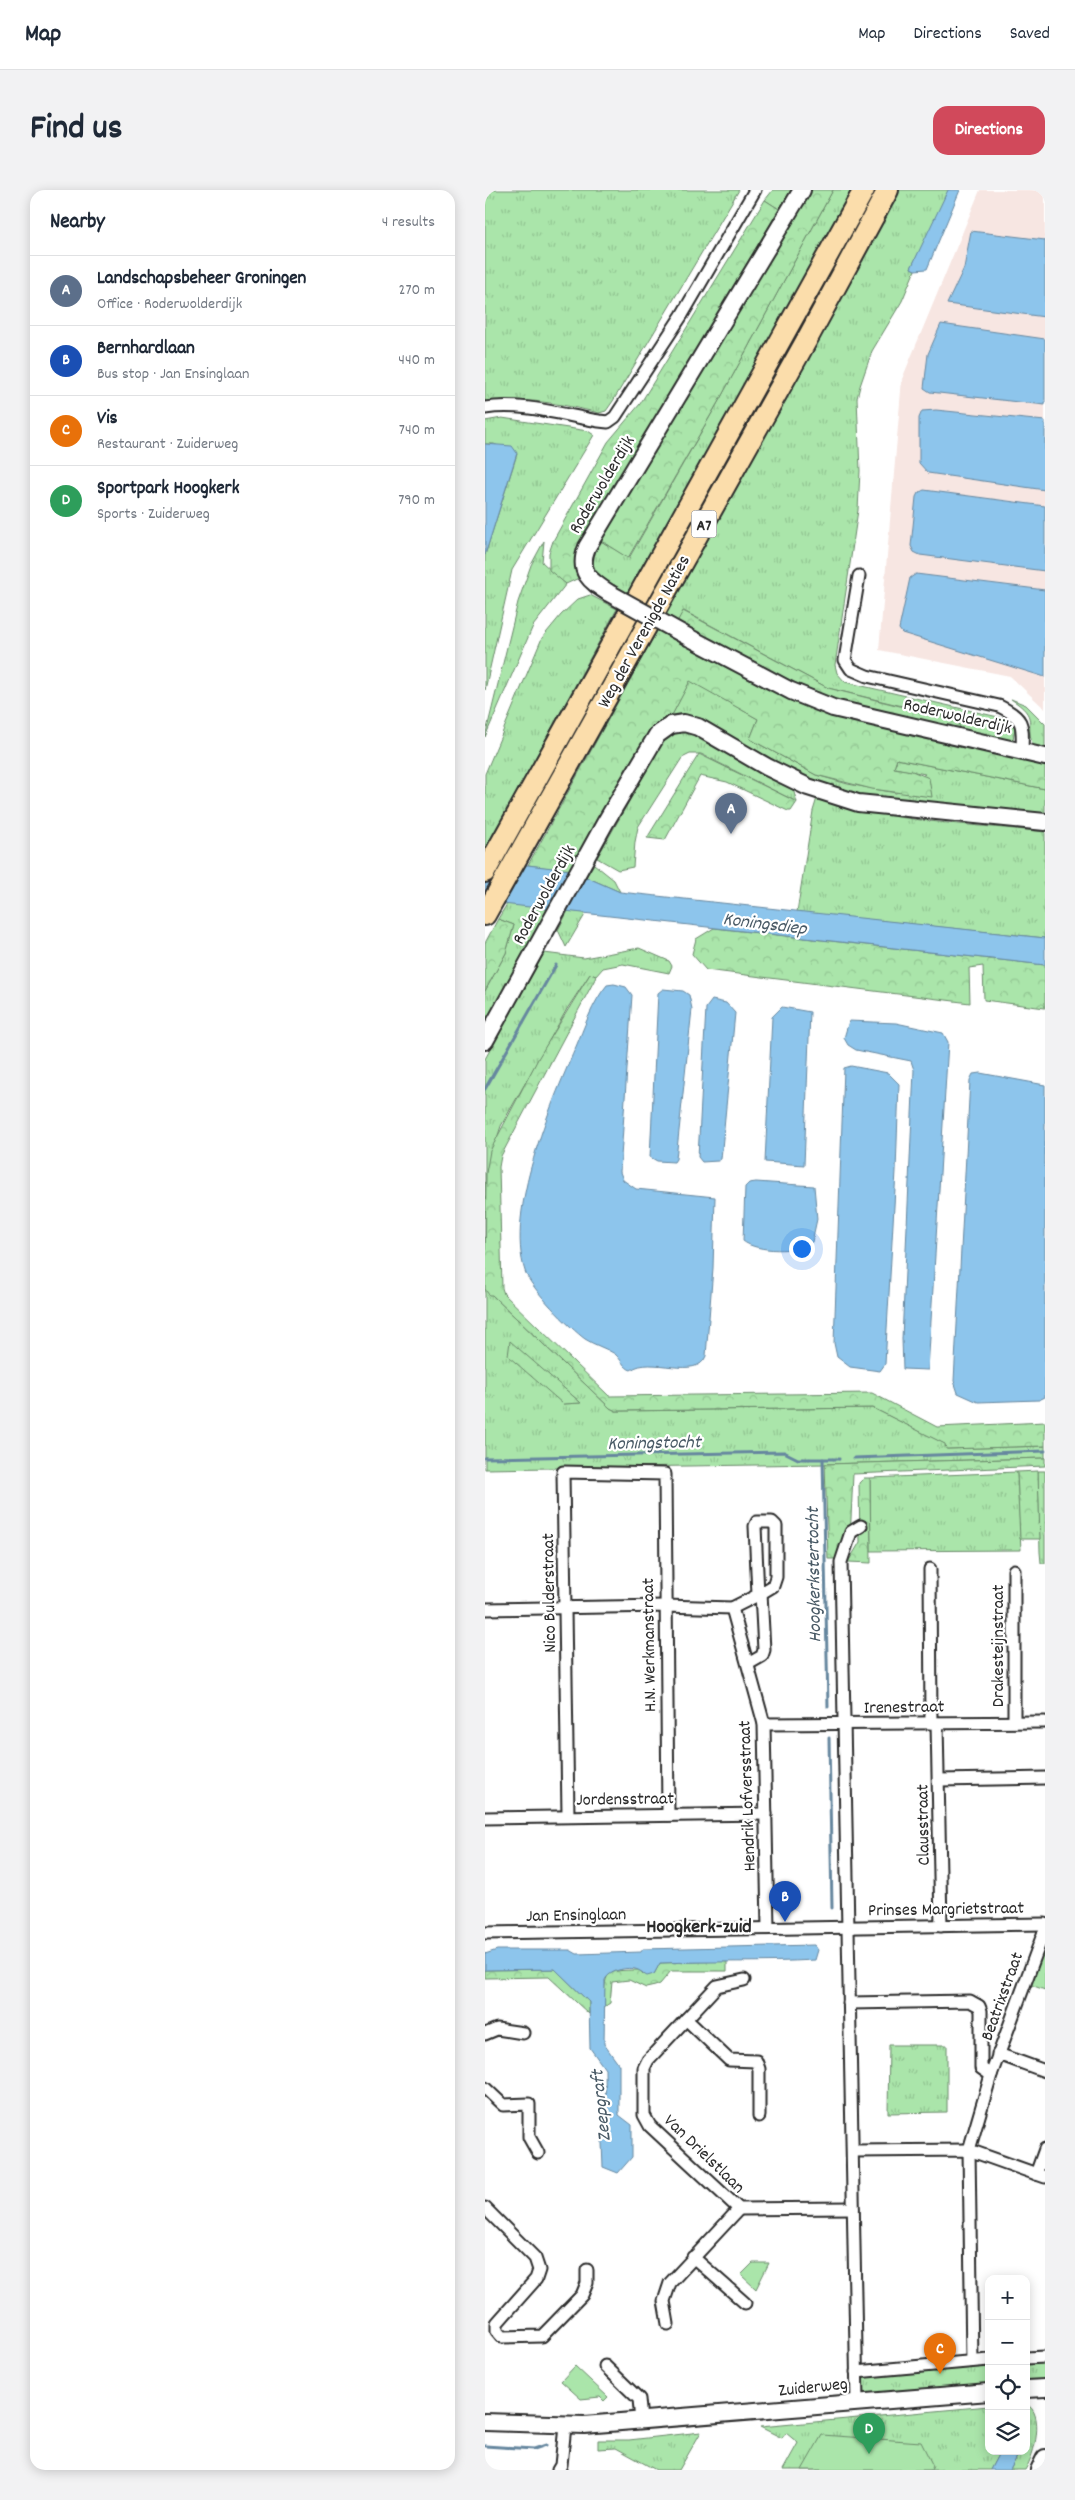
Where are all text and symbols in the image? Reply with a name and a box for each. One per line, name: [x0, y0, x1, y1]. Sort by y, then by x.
text: Map: [25, 18, 61, 52]
text: Map: [858, 22, 885, 47]
text: Directions: [913, 22, 982, 47]
text: Saved: [1010, 22, 1050, 47]
text: Find us: [30, 105, 122, 155]
button: Directions: [933, 106, 1045, 155]
text: Nearby: [50, 208, 105, 238]
text: 4 results: [382, 211, 435, 234]
text: Landschapsbeheer Groningen: [97, 266, 306, 293]
text: A: [62, 279, 70, 302]
text: 270 m: [399, 279, 435, 302]
text: Office · Roderwolderdijk: [97, 293, 242, 316]
text: Bernhardlaan: [97, 336, 195, 363]
text: B: [62, 349, 70, 372]
text: 440 m: [398, 349, 435, 372]
text: Bus stop · Jan Ensinglaan: [97, 363, 249, 386]
text: Vis: [97, 406, 118, 433]
text: C: [62, 419, 70, 442]
text: 740 m: [399, 419, 435, 442]
street label: Roderwolderdijk: [564, 431, 642, 539]
text: Restaurant · Zuiderweg: [97, 433, 238, 456]
text: Sportpark Hoogkerk: [97, 476, 239, 503]
text: D: [62, 489, 70, 512]
text: 790 m: [398, 489, 435, 512]
text: Sports · Zuiderweg: [97, 503, 210, 526]
road number: A7: [691, 510, 717, 538]
street label: Weg der Verenigde Naties: [593, 551, 698, 713]
street label: Roderwolderdijk: [901, 693, 1014, 742]
pin: A: [715, 793, 747, 834]
street label: Roderwolderdijk: [507, 841, 583, 950]
water label: Koningsdiep: [721, 907, 809, 944]
your location: [789, 1236, 815, 1262]
water label: Koningstocht: [607, 1430, 703, 1459]
water label: Hoogkerkstertocht: [801, 1505, 830, 1643]
street label: Nico Bulderstraat: [537, 1533, 564, 1653]
street label: H.N. Werkmanstraat: [637, 1577, 664, 1712]
street label: Drakesteijnstraat: [987, 1584, 1012, 1707]
street label: Irenestraat: [863, 1695, 945, 1722]
street label: Hendrik Lofversstraat: [733, 1720, 764, 1872]
street label: Clausstraat: [911, 1784, 938, 1866]
street label: Jordensstraat: [576, 1787, 675, 1814]
pin: B: [769, 1881, 801, 1922]
street label: Prinses Margrietstraat: [868, 1897, 1025, 1924]
street label: Jan Ensinglaan: [526, 1903, 626, 1930]
district label: Hoogkerk-zuid: [646, 1914, 752, 1942]
street label: Beatrixstraat: [976, 1949, 1031, 2045]
water label: Zeepgraft: [585, 2067, 620, 2143]
street label: Van Drielstlaan: [657, 2109, 750, 2200]
map controls: [985, 2275, 1030, 2455]
button: +: [985, 2275, 1030, 2320]
button: −: [985, 2320, 1030, 2365]
pin: C: [924, 2333, 956, 2374]
button: locate: [985, 2365, 1030, 2410]
street label: Zuiderweg: [777, 2372, 849, 2405]
button: layers: [985, 2410, 1030, 2455]
pin: D: [853, 2413, 885, 2454]

